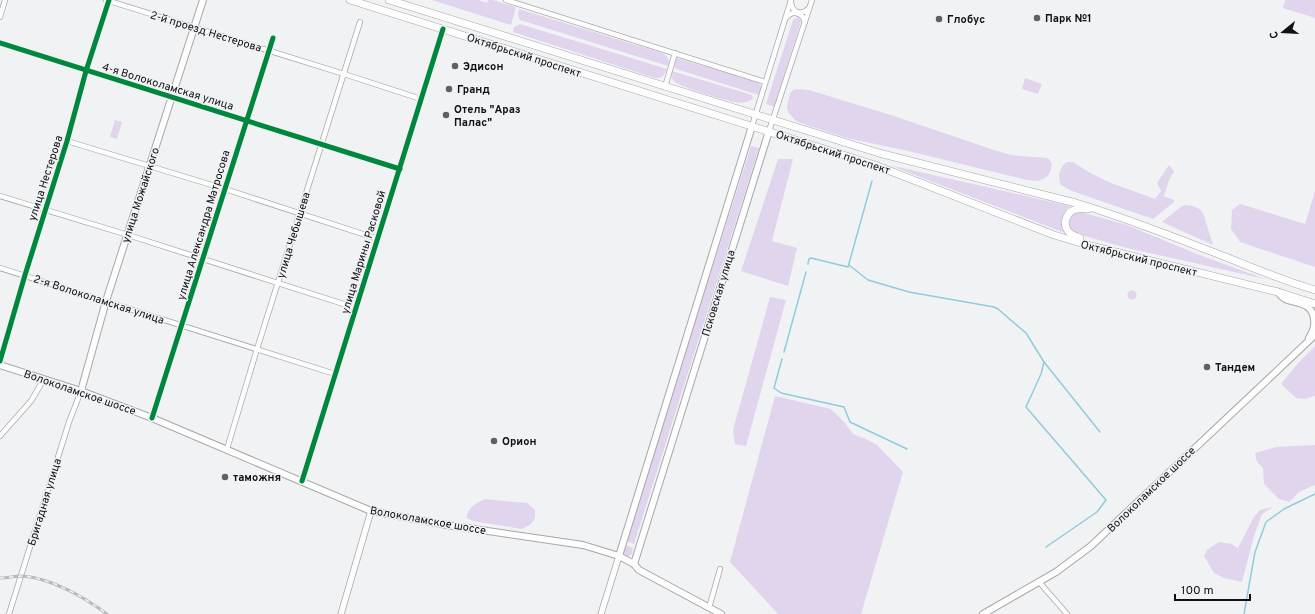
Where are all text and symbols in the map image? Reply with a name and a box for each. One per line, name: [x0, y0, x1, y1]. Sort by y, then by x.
street label: 2-й проезд Нестерова: [148, 8, 263, 56]
place label: Парк №1: [1045, 12, 1092, 26]
north arrow: [1263, 12, 1303, 52]
place label: Глобус: [947, 13, 985, 27]
marker: Парк №1: [1032, 13, 1042, 23]
marker: Глобус: [934, 14, 944, 24]
text: С: [1267, 29, 1282, 40]
street label: Октябрьский проспект: [465, 31, 583, 81]
street label: 4-я Волоколамская улица: [100, 60, 235, 114]
place label: Эдисон: [463, 60, 503, 74]
marker: Эдисон: [450, 61, 460, 71]
place label: Гранд: [457, 83, 490, 97]
marker: Гранд: [444, 84, 454, 94]
place label: Отель "Араз Палас": [454, 103, 521, 130]
marker: Отель "Араз Палас": [441, 110, 451, 120]
street label: Октябрьский проспект: [774, 128, 892, 178]
street label: улица Нестерова: [26, 134, 66, 223]
street label: улица Можайского: [119, 146, 163, 245]
street label: улица Александра Матросова: [174, 148, 234, 302]
street label: улица Марины Расковой: [338, 189, 389, 316]
street label: улица Чебышева: [274, 190, 314, 280]
street label: Октябрьский проспект: [1079, 238, 1198, 280]
street label: Псковская улица: [699, 248, 739, 338]
street label: 2-я Волоколамская улица: [32, 272, 166, 328]
place label: Тандем: [1215, 361, 1255, 375]
marker: Тандем: [1202, 362, 1212, 372]
street label: Волоколамское шоссе: [22, 367, 138, 419]
place label: Орион: [502, 435, 536, 449]
marker: Орион: [489, 436, 499, 446]
street label: Волоколамское шоссе: [1105, 444, 1199, 536]
street label: Бригадная улица: [25, 457, 65, 548]
place label: таможня: [233, 471, 281, 485]
marker: таможня: [220, 472, 230, 482]
street label: Волоколамское шоссе: [369, 504, 487, 538]
scale bar: [1175, 576, 1250, 602]
text: 100 m: [1181, 583, 1214, 599]

